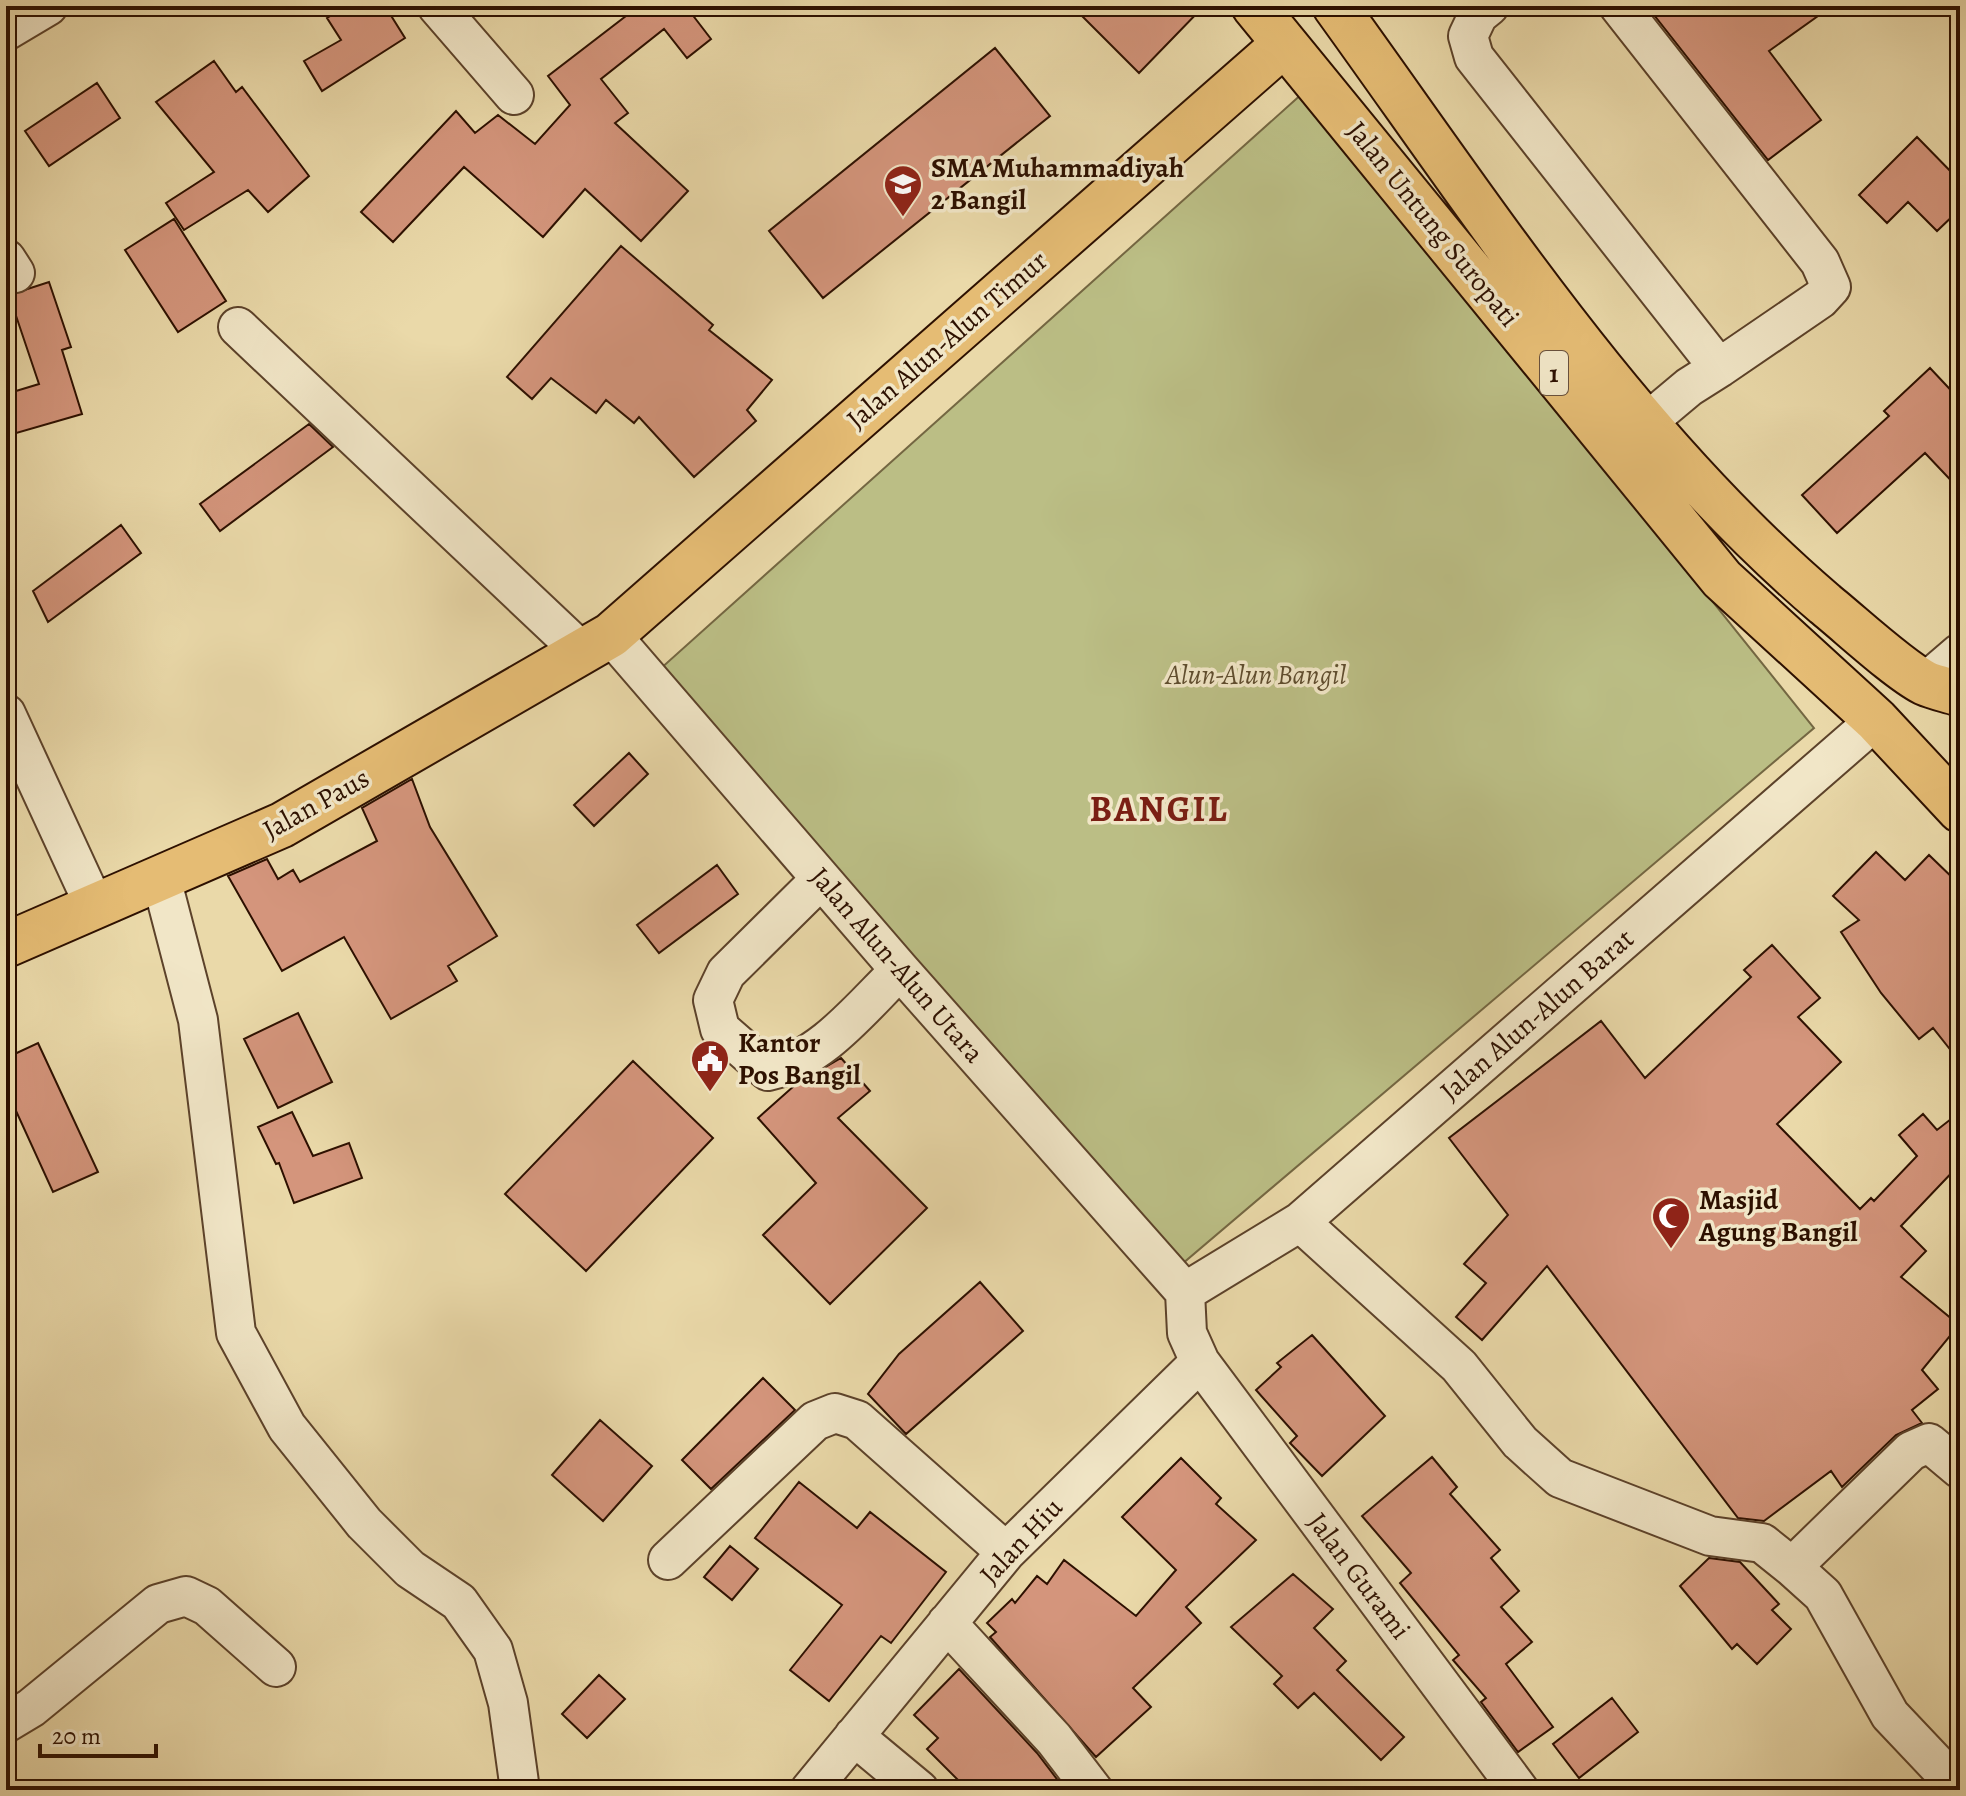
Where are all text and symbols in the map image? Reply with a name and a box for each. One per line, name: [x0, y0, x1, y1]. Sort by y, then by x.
street label: Jalan Untung Suropati: [1338, 113, 1528, 335]
place label: SMA Muhammadiyah 2 Bangil: [931, 149, 1184, 219]
school or university icon: SMA Muhammadiyah 2 Bangil: [882, 163, 924, 218]
street label: Jalan Alun-Alun Timur: [838, 242, 1056, 438]
road number: 1: [1540, 351, 1568, 395]
park label: Alun-Alun Bangil: [1164, 656, 1346, 694]
street label: Jalan Paus: [256, 759, 376, 849]
district label: BANGIL: [1089, 784, 1229, 833]
street label: Jalan Alun-Alun Utara: [801, 859, 993, 1071]
street label: Jalan Alun-Alun Barat: [1432, 920, 1642, 1110]
place label: Kantor Pos Bangil: [738, 1024, 861, 1094]
public building icon: Kantor Pos Bangil: [689, 1038, 731, 1093]
place label: Masjid Agung Bangil: [1698, 1181, 1858, 1251]
mosque icon: Masjid Agung Bangil: [1650, 1195, 1692, 1250]
street label: Jalan Hiu: [971, 1489, 1072, 1593]
street label: Jalan Gurami: [1299, 1505, 1419, 1647]
scale bar: [40, 1708, 156, 1758]
text: 20 m: [52, 1720, 101, 1752]

